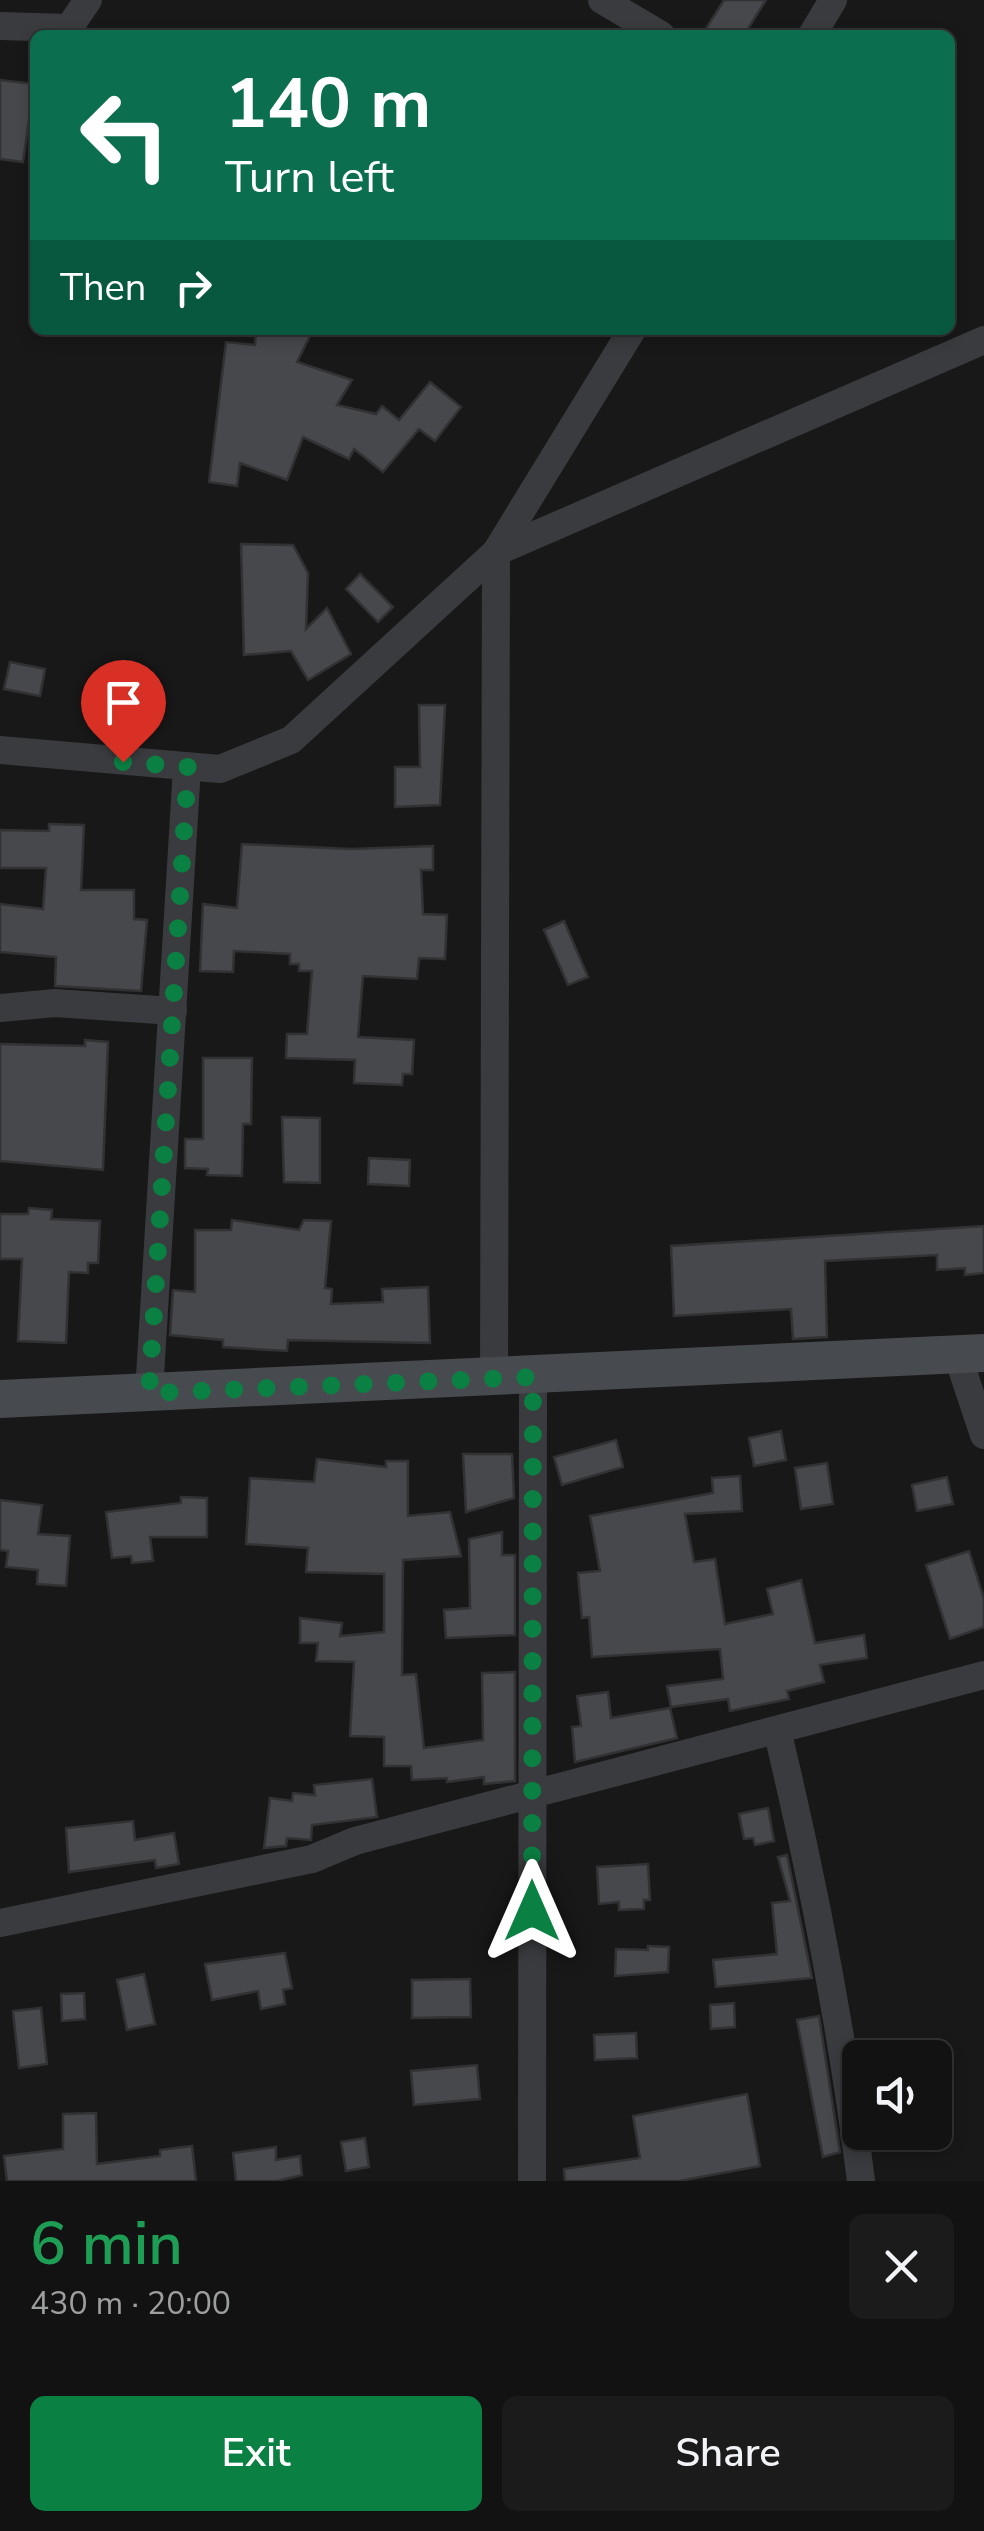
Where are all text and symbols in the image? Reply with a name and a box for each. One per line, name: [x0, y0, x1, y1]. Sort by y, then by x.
text: 140 m: [225, 56, 431, 152]
icon: left: [60, 70, 190, 200]
text: Turn left: [225, 147, 394, 208]
icon: right: [166, 260, 221, 315]
text: Then: [60, 262, 146, 313]
pin: [81, 660, 166, 763]
icon: arrive: [96, 675, 151, 730]
position arrow: [480, 1859, 584, 1963]
map controls: [842, 2040, 952, 2150]
button: sound: [842, 2040, 952, 2150]
text: 6 min: [30, 2203, 183, 2285]
button: close: [849, 2214, 954, 2319]
text: 430 m · 20:00: [30, 2282, 231, 2325]
button: Exit: [30, 2396, 482, 2511]
button: Share: [502, 2396, 954, 2511]

